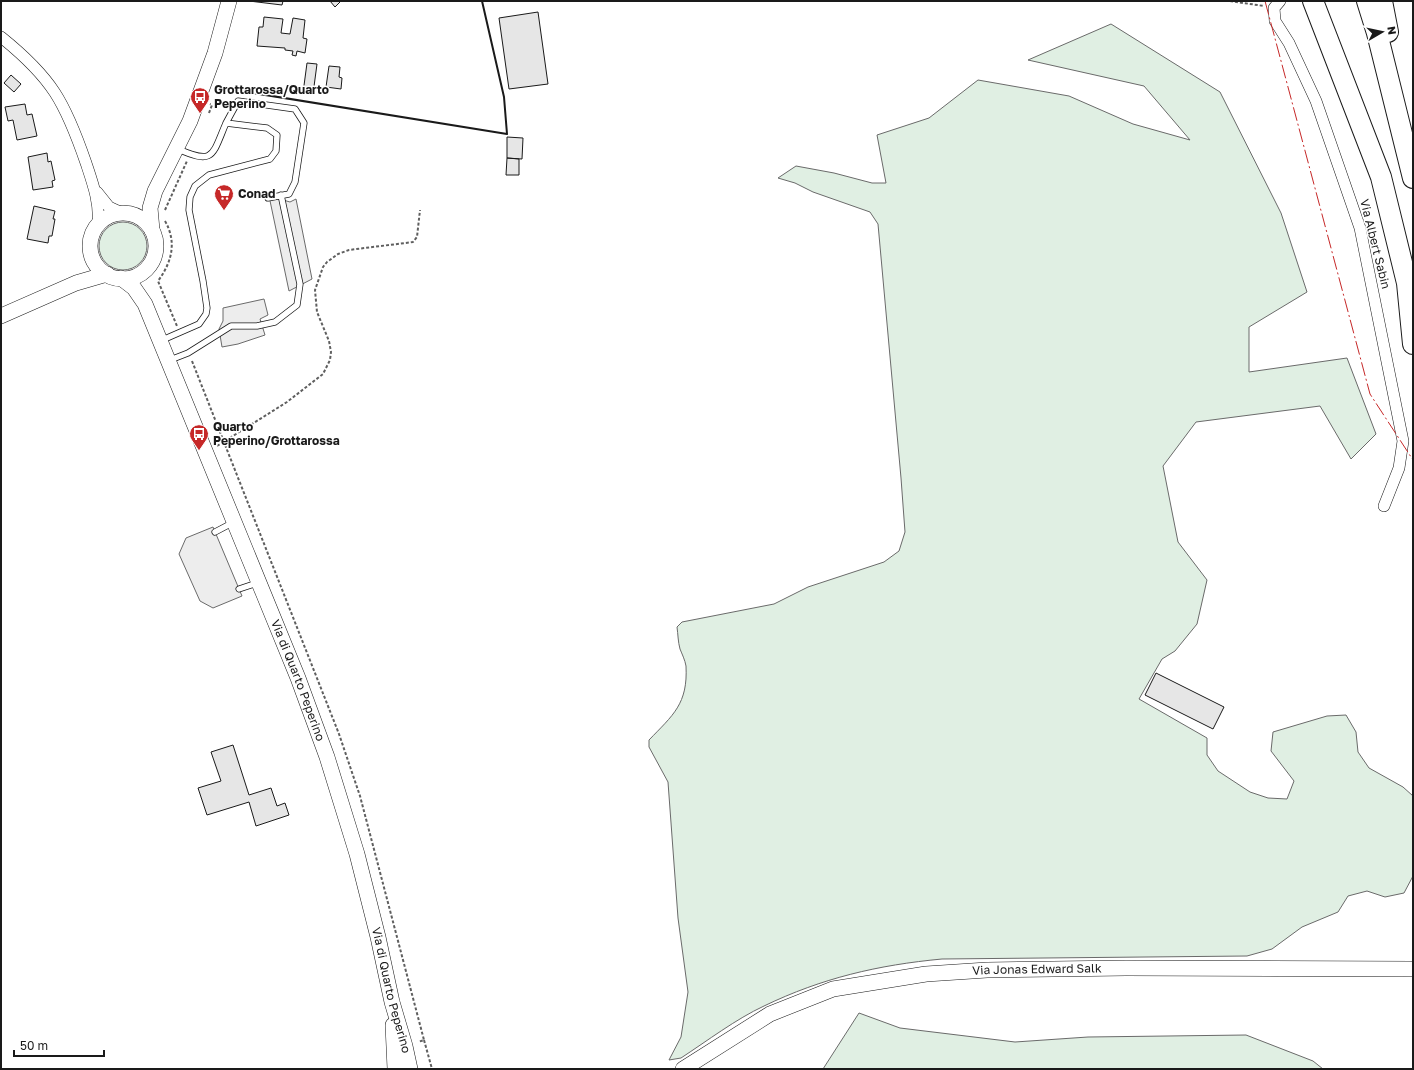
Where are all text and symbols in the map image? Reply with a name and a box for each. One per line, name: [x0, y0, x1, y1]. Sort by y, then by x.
north arrow: [1362, 12, 1402, 52]
text: N: [1385, 25, 1399, 36]
place label: Grottarossa/Quarto Peperino: [214, 82, 329, 111]
bus stop icon: Grottarossa/Quarto Peperino: [189, 86, 211, 114]
supermarket icon: Conad: [213, 183, 235, 211]
place label: Conad: [238, 186, 275, 201]
street label: Via Albert Sabin: [1357, 197, 1394, 290]
place label: Quarto Peperino/Grottarossa: [213, 419, 340, 448]
bus stop icon: Quarto Peperino/Grottarossa: [188, 423, 210, 451]
street label: Via di Quarto Peperino: [268, 617, 328, 743]
street label: Via di Quarto Peperino: [369, 926, 414, 1054]
street label: Via Jonas Edward Salk: [972, 960, 1102, 978]
scale bar: [14, 1032, 104, 1058]
text: 50 m: [20, 1038, 48, 1053]

